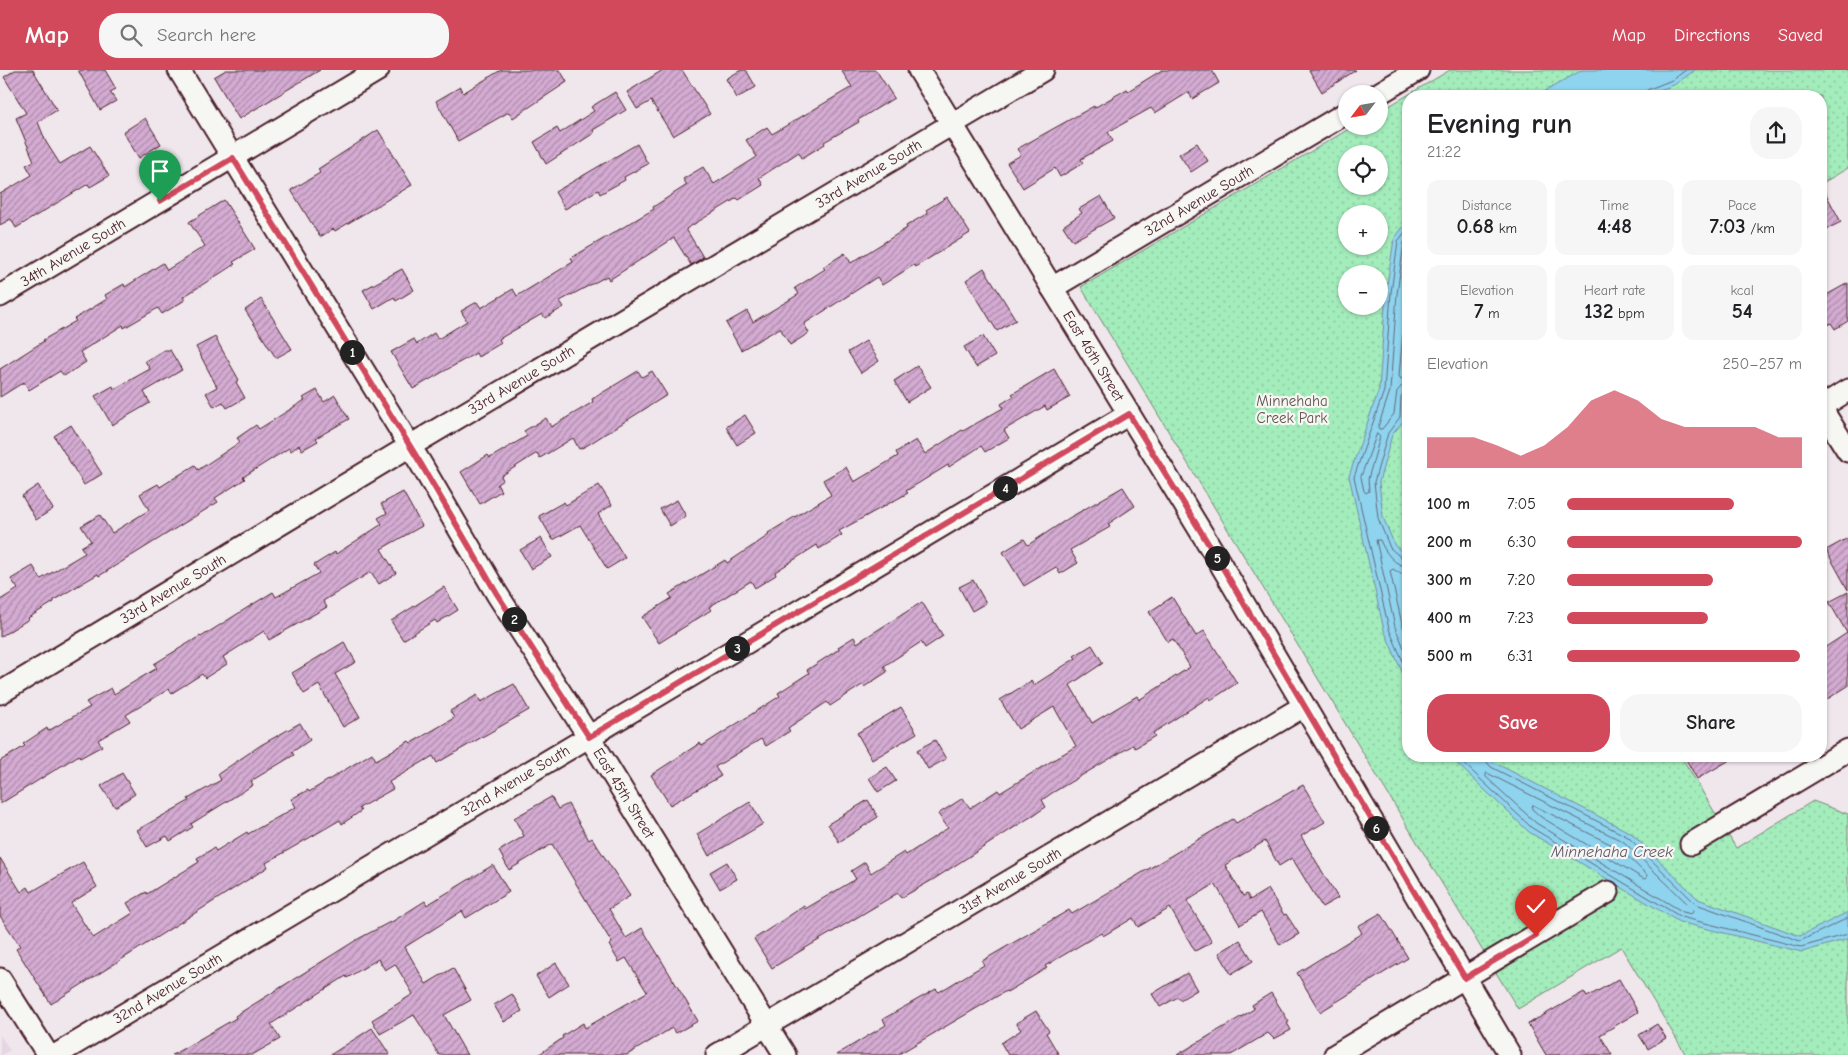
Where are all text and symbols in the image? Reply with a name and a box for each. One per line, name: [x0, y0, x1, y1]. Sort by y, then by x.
search box: [99, 13, 449, 58]
text: Map: [25, 21, 69, 49]
icon: search: [117, 21, 145, 49]
text: Search here: [157, 24, 256, 46]
text: Map: [1612, 25, 1646, 46]
text: Directions: [1674, 25, 1750, 46]
text: Saved: [1778, 25, 1823, 46]
north arrow: [1338, 85, 1388, 135]
map controls: [1338, 85, 1388, 315]
button: share: [1750, 107, 1802, 159]
text: Evening run: [1427, 108, 1572, 140]
street label: 33rd Avenue South: [812, 135, 925, 212]
text: 21:22: [1427, 143, 1461, 161]
button: locate: [1338, 145, 1388, 195]
pin: [139, 150, 181, 201]
icon: arrive: [146, 157, 174, 185]
street label: 32nd Avenue South: [1141, 161, 1257, 240]
text: Distance: [1462, 197, 1512, 214]
text: Time: [1600, 197, 1629, 214]
text: Pace: [1728, 197, 1756, 214]
button: +: [1338, 205, 1388, 255]
street label: 34th Avenue South: [17, 214, 129, 291]
text: 0.68: [1457, 214, 1494, 238]
text: 4:48: [1597, 214, 1632, 238]
text: 7:03: [1710, 214, 1746, 238]
text: km: [1494, 220, 1517, 237]
text: /km: [1746, 220, 1775, 237]
button: −: [1338, 265, 1388, 315]
text: Elevation: [1460, 282, 1514, 299]
text: Heart rate: [1584, 282, 1645, 299]
text: kcal: [1730, 282, 1754, 299]
text: 7: [1474, 299, 1483, 323]
text: 132: [1584, 299, 1613, 323]
text: 54: [1732, 299, 1753, 323]
text: m: [1483, 305, 1500, 322]
text: bpm: [1613, 305, 1645, 322]
street label: East 46th Street: [1059, 307, 1128, 405]
pin: 1: [340, 340, 364, 364]
street label: 33rd Avenue South: [465, 341, 578, 418]
text: 1: [350, 344, 355, 361]
text: Elevation: [1427, 355, 1488, 373]
text: 250–257 m: [1722, 355, 1802, 373]
park label: Minnehaha Creek Park: [1256, 392, 1328, 427]
pin: 4: [992, 476, 1018, 500]
text: 4: [1002, 480, 1009, 497]
text: 100 m: [1427, 495, 1470, 513]
text: 7:05: [1507, 495, 1536, 513]
text: 200 m: [1427, 533, 1472, 551]
text: 6:30: [1507, 533, 1536, 551]
pin: 5: [1204, 546, 1230, 570]
street label: 33rd Avenue South: [117, 550, 229, 628]
text: 5: [1214, 550, 1221, 567]
text: 300 m: [1427, 571, 1472, 589]
text: 7:20: [1507, 571, 1536, 589]
pin: 2: [502, 606, 526, 632]
text: 400 m: [1427, 609, 1471, 627]
text: 7:23: [1507, 609, 1534, 627]
text: 2: [511, 611, 518, 628]
pin: 3: [724, 636, 750, 660]
text: 3: [734, 640, 741, 657]
text: 500 m: [1427, 647, 1472, 665]
text: 6:31: [1507, 647, 1533, 665]
button: Save: [1427, 694, 1610, 752]
button: Share: [1620, 694, 1802, 752]
street label: 32nd Avenue South: [458, 741, 573, 820]
street label: East 45th Street: [589, 744, 659, 842]
pin: 6: [1364, 816, 1388, 840]
text: 6: [1373, 820, 1380, 837]
street label: 31st Avenue South: [956, 843, 1065, 918]
water label: Minnehaha Creek: [1550, 843, 1673, 861]
pin: [1515, 885, 1557, 936]
icon: check: [1522, 892, 1550, 920]
street label: 32nd Avenue South: [110, 949, 225, 1028]

